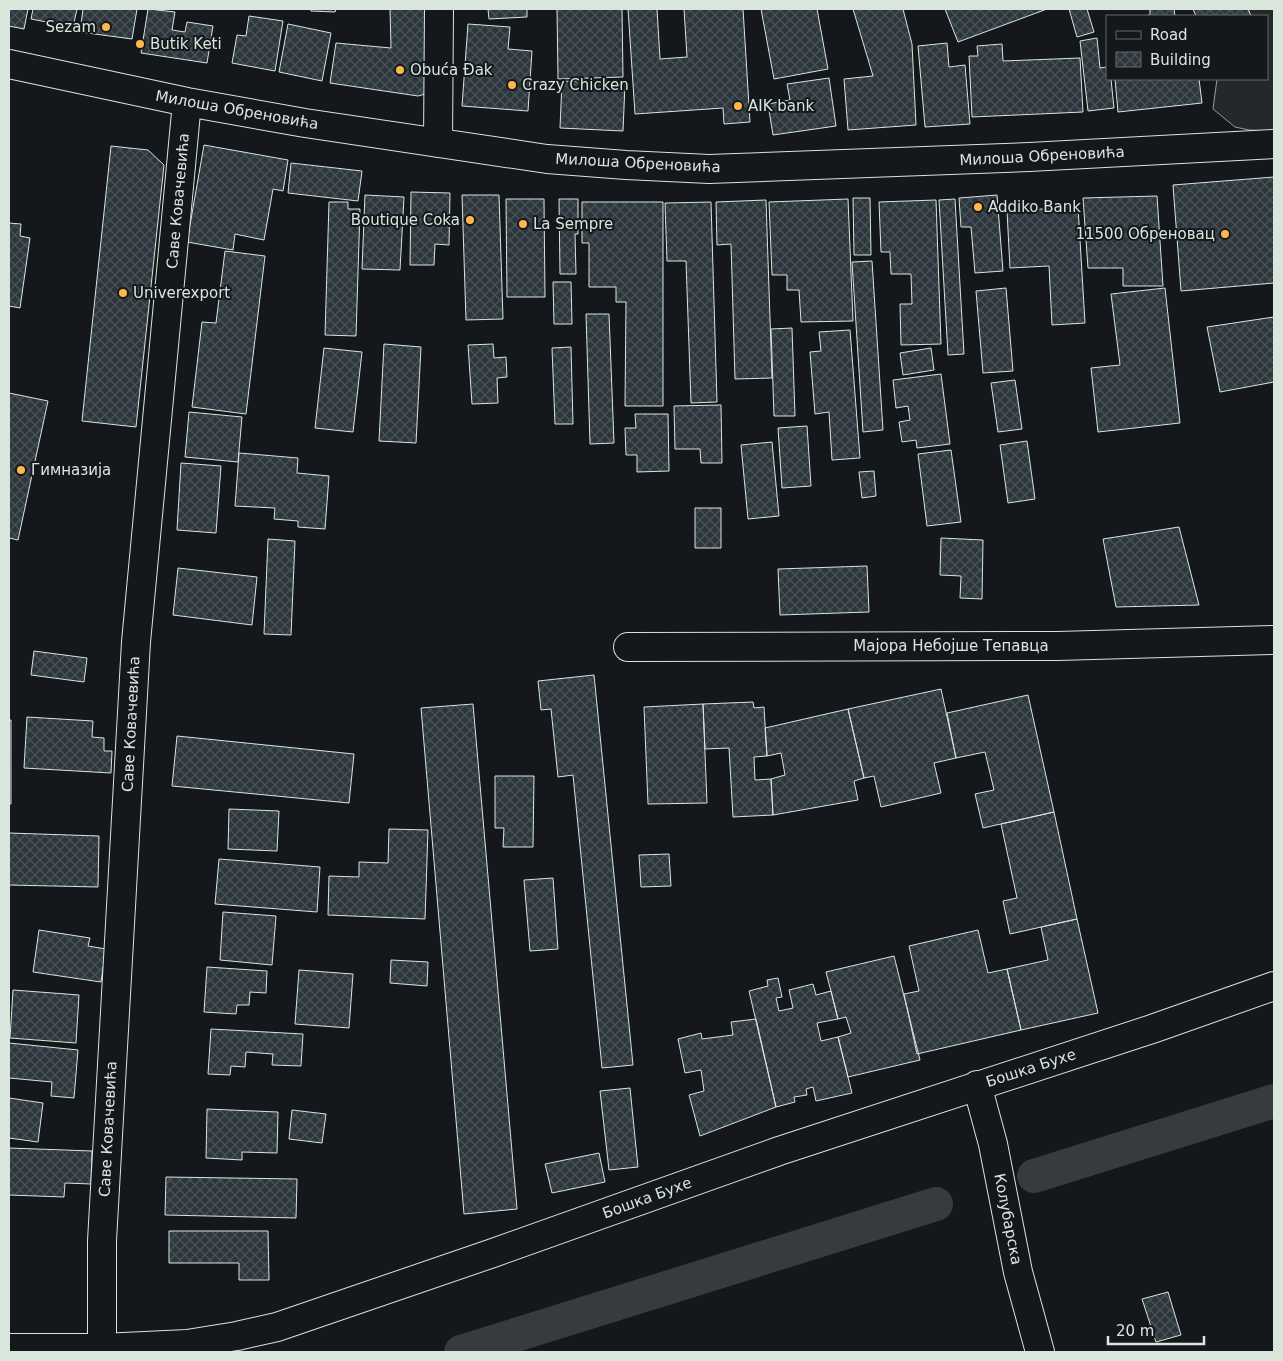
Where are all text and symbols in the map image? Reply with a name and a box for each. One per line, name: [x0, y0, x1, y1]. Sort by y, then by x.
legend: [1106, 15, 1268, 80]
place label: Sezam: [46, 18, 96, 36]
marker: Sezam: [100, 21, 112, 33]
text: Road: [1150, 26, 1188, 44]
place label: Butik Keti: [150, 35, 222, 53]
marker: Butik Keti: [134, 38, 146, 50]
text: Building: [1150, 51, 1211, 69]
place label: Obuća Đak: [410, 61, 493, 79]
marker: Obuća Đak: [394, 64, 406, 76]
place label: Crazy Chicken: [522, 76, 629, 94]
marker: Crazy Chicken: [506, 79, 518, 91]
street label: Милоша Обреновића: [154, 87, 320, 133]
place label: AIK bank: [748, 97, 815, 115]
marker: AIK bank: [732, 100, 744, 112]
street label: Саве Ковачевића: [163, 132, 193, 270]
street label: Милоша Обреновића: [959, 143, 1125, 169]
street label: Милоша Обреновића: [555, 150, 721, 176]
place label: Addiko Bank: [988, 198, 1081, 216]
marker: Addiko Bank: [972, 201, 984, 213]
place label: Boutique Coka: [351, 211, 460, 229]
marker: Boutique Coka: [464, 214, 476, 226]
place label: La Sempre: [533, 215, 613, 233]
marker: La Sempre: [517, 218, 529, 230]
place label: 11500 Обреновац: [1075, 225, 1215, 243]
marker: 11500 Обреновац: [1219, 228, 1231, 240]
place label: Univerexport: [133, 284, 230, 302]
marker: Univerexport: [117, 287, 129, 299]
place label: Гимназија: [31, 461, 111, 479]
marker: Гимназија: [15, 464, 27, 476]
street label: Мајора Небојше Тепавца: [853, 637, 1049, 655]
street label: Саве Ковачевића: [118, 656, 144, 792]
street label: Бошка Бухе: [984, 1045, 1078, 1091]
street label: Саве Ковачевића: [95, 1061, 121, 1197]
street label: Колубарска: [990, 1172, 1026, 1266]
street label: Бошка Бухе: [600, 1174, 694, 1222]
scale bar: [1108, 1314, 1204, 1346]
text: 20 m: [1116, 1322, 1154, 1340]

